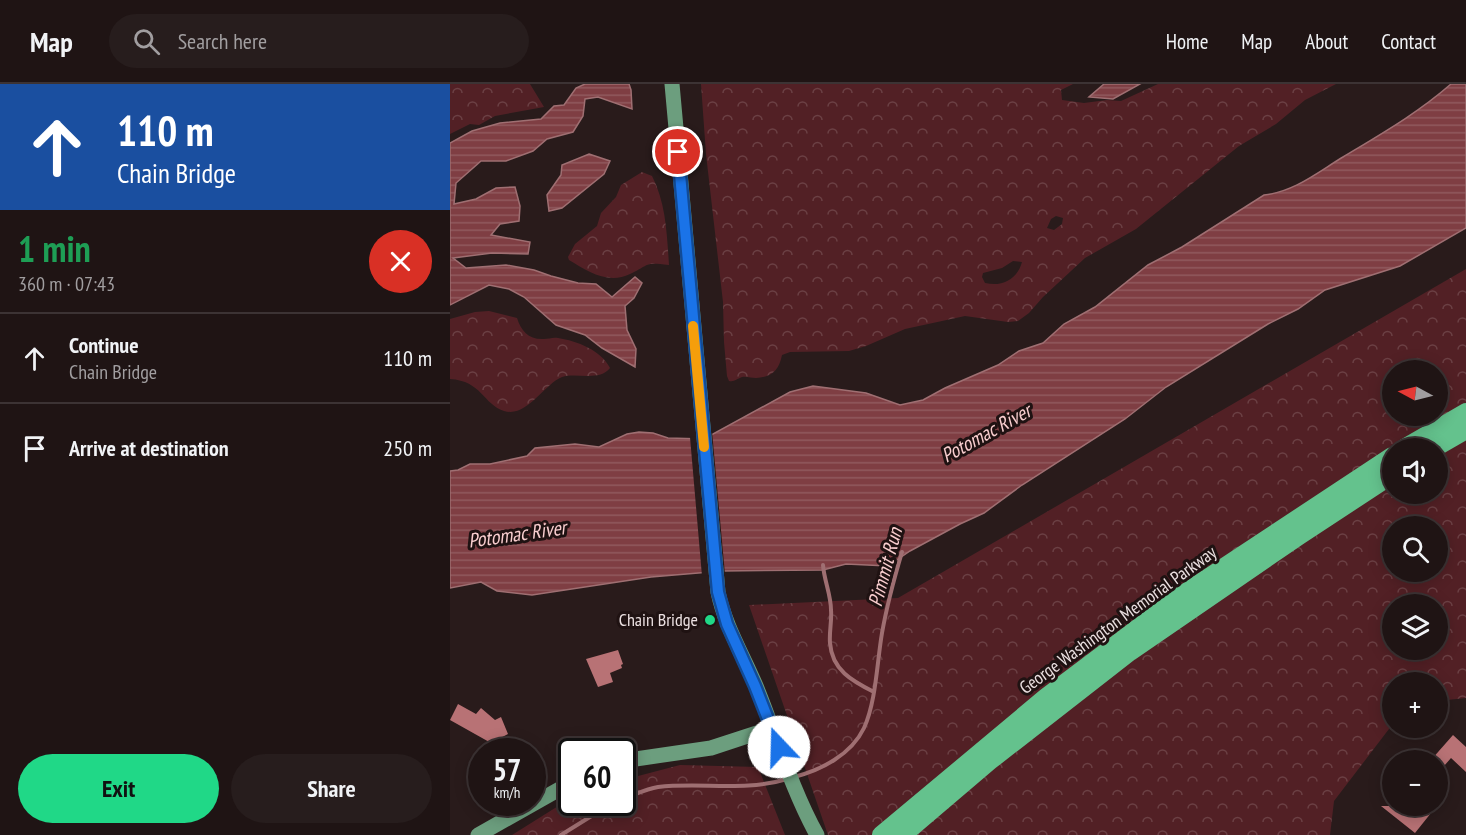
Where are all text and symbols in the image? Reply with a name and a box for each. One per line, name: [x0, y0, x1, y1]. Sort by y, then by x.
search box: [109, 14, 529, 68]
text: Map: [30, 23, 73, 60]
icon: search: [130, 25, 163, 58]
text: Search here: [178, 27, 267, 55]
text: Home: [1166, 28, 1208, 55]
text: Map: [1241, 28, 1272, 55]
text: About: [1305, 28, 1348, 55]
text: Contact: [1381, 28, 1436, 55]
text: 110 m: [117, 103, 214, 158]
icon: ahead: [18, 108, 96, 186]
pin: [652, 126, 703, 177]
icon: arrive: [661, 135, 694, 168]
text: Chain Bridge: [117, 156, 236, 190]
text: 1 min: [18, 225, 91, 272]
button: close: [369, 230, 432, 293]
text: 360 m · 07:43: [18, 271, 115, 297]
text: Continue: [69, 331, 139, 359]
icon: ahead: [18, 342, 51, 375]
text: 110 m: [383, 344, 432, 372]
text: Chain Bridge: [69, 359, 157, 385]
north arrow: [1382, 360, 1448, 426]
map controls: [1382, 360, 1448, 816]
water label: Potomac River: [937, 397, 1038, 468]
icon: arrive: [18, 432, 51, 465]
text: Arrive at destination: [69, 434, 229, 462]
text: 250 m: [383, 434, 432, 462]
button: sound: [1382, 438, 1448, 504]
water label: Potomac River: [466, 514, 570, 554]
button: search: [1382, 516, 1448, 582]
water label: Pimmit Run: [862, 524, 908, 609]
street label: George Washington Memorial Parkway: [1015, 540, 1221, 699]
button: layers: [1382, 594, 1448, 660]
place label: Chain Bridge: [619, 608, 698, 631]
marker: Chain Bridge: [703, 613, 717, 627]
button: +: [1382, 672, 1448, 738]
position arrow: [747, 715, 811, 779]
speed limit sign: 60: [558, 738, 636, 816]
text: 57: [493, 750, 521, 789]
button: −: [1382, 750, 1448, 816]
button: Exit: [18, 754, 219, 823]
button: Share: [231, 754, 432, 823]
text: km/h: [494, 783, 520, 802]

